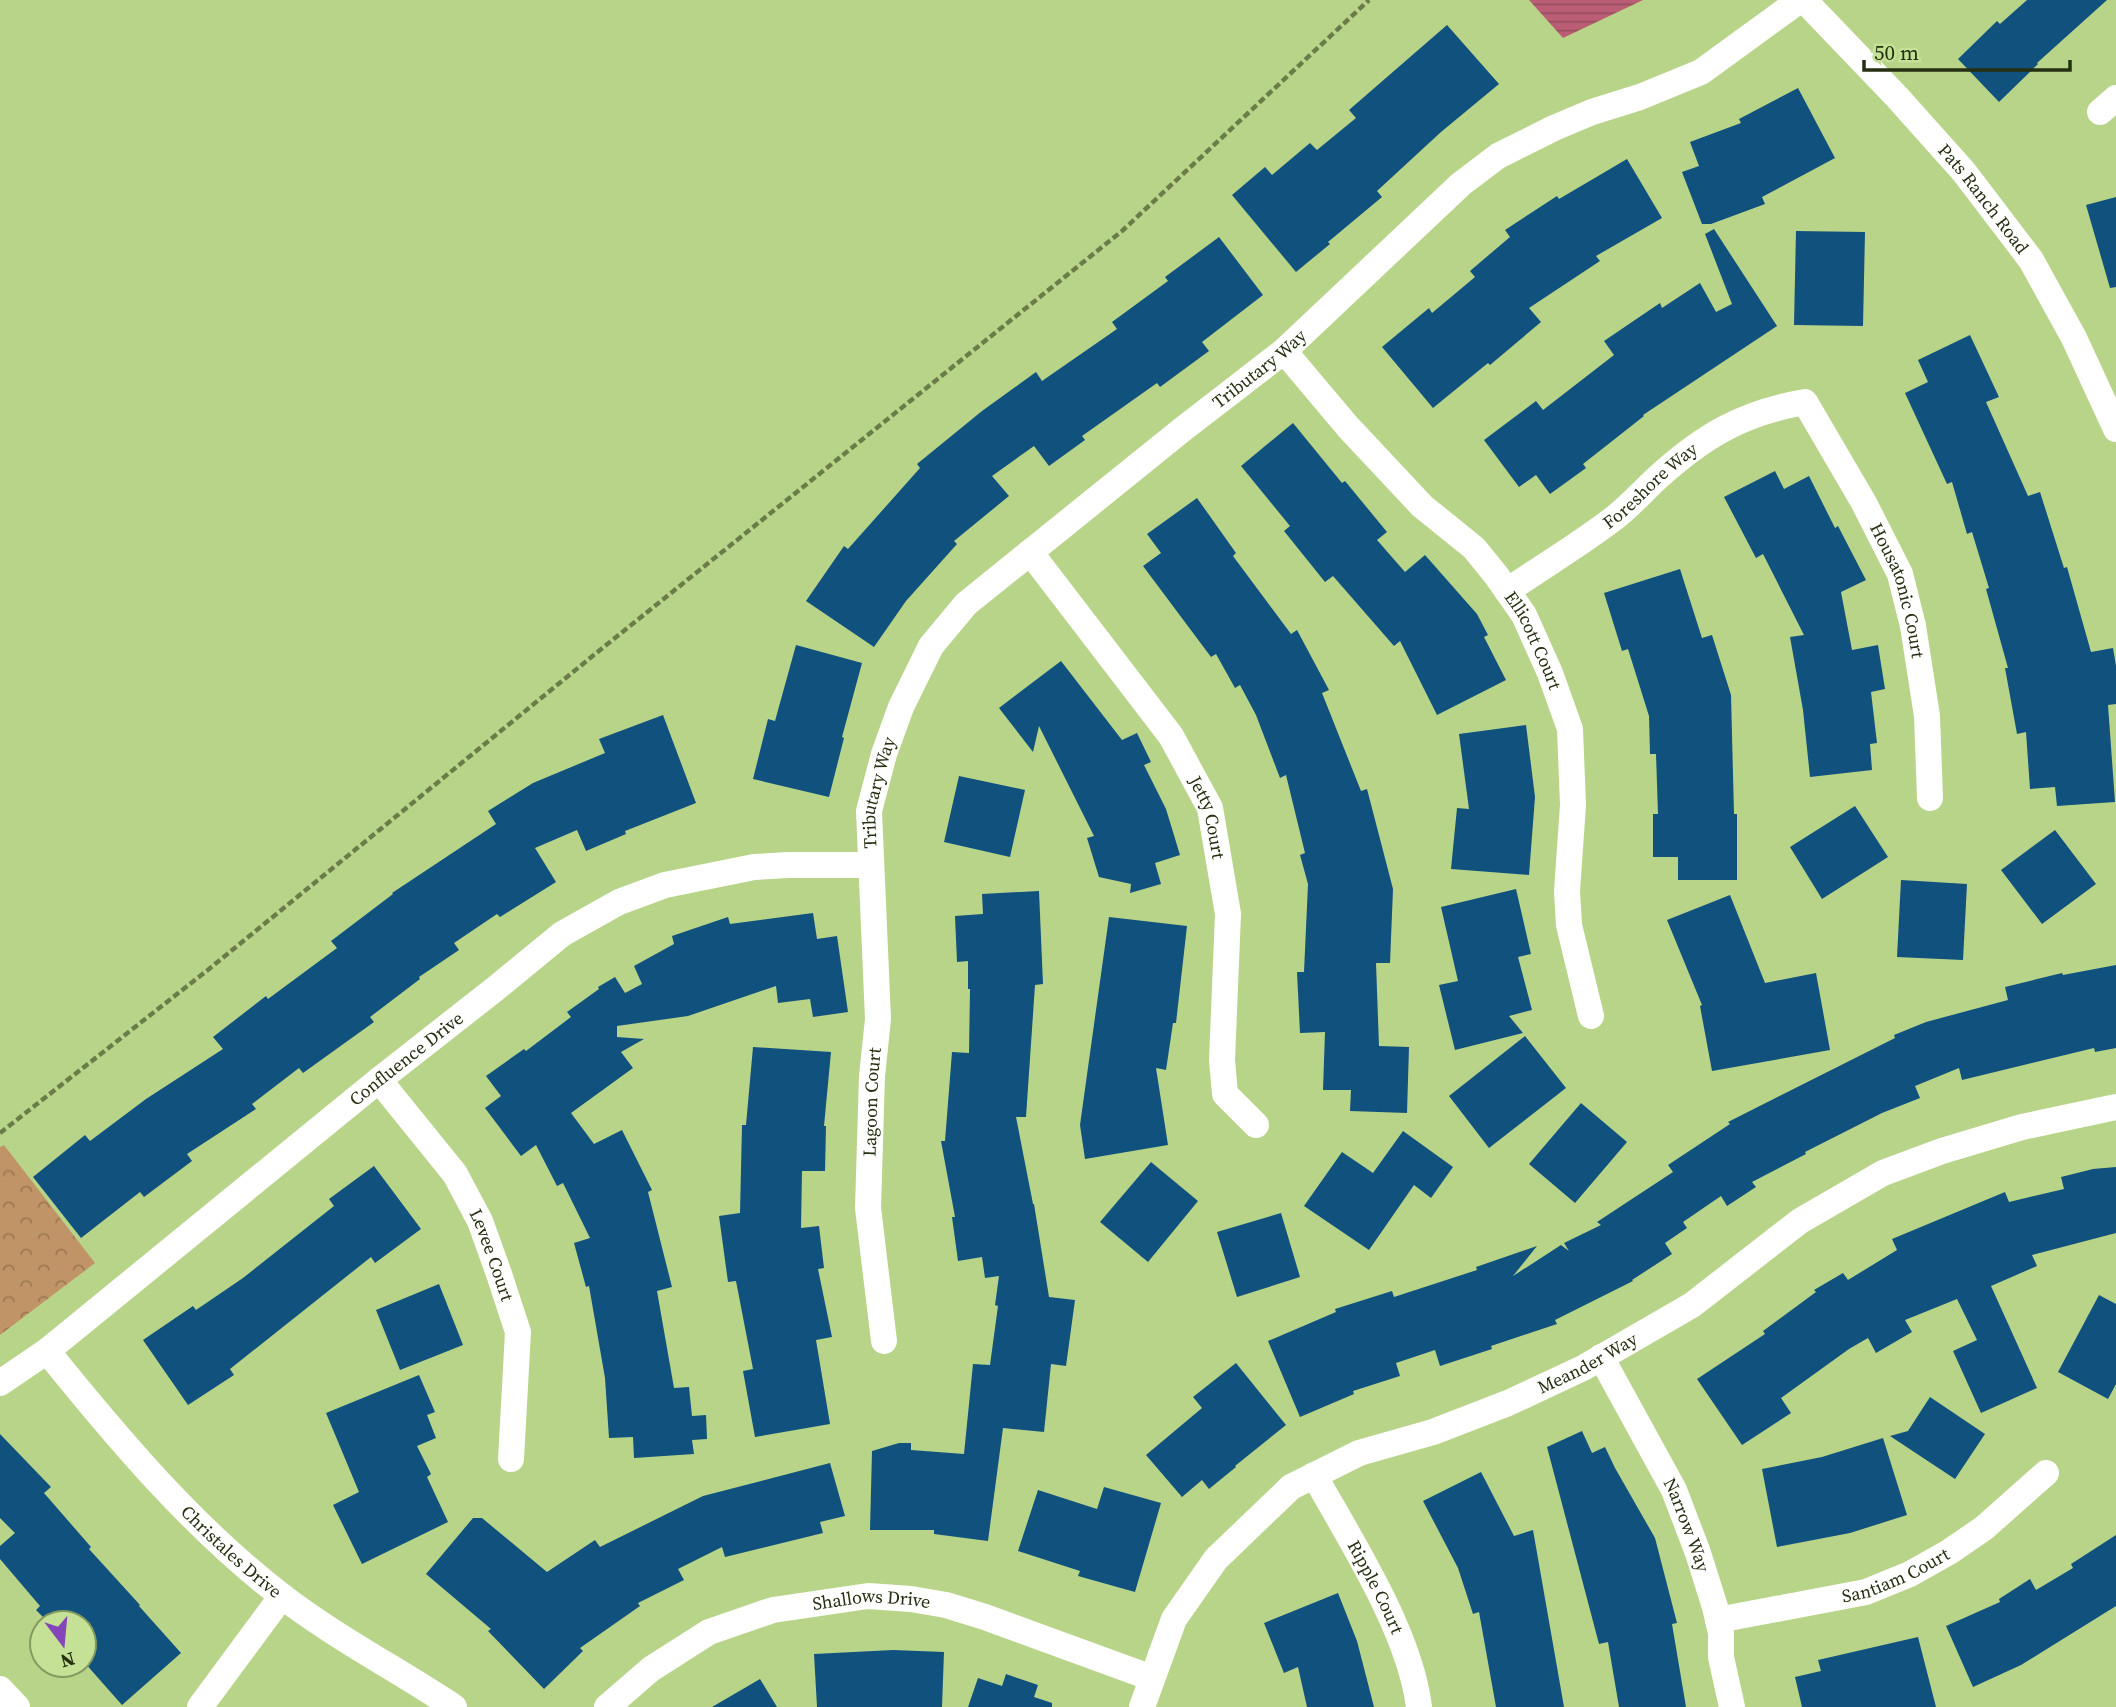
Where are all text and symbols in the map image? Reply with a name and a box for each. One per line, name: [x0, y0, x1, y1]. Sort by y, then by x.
scale bar: [1864, 28, 2070, 72]
text: 50 m: [1874, 38, 1919, 67]
street label: Pats Ranch Road: [1932, 138, 2035, 259]
street label: Tributary Way: [1207, 323, 1312, 414]
street label: Foreshore Way: [1597, 436, 1703, 534]
street label: Housatonic Court: [1864, 518, 1931, 660]
street label: Ellicott Court: [1499, 586, 1568, 693]
street label: Tributary Way: [855, 732, 902, 849]
street label: Jetty Court: [1182, 770, 1231, 861]
street label: Confluence Drive: [344, 1006, 468, 1111]
street label: Lagoon Court: [857, 1046, 887, 1157]
street label: Levee Court: [464, 1204, 520, 1304]
street label: Meander Way: [1533, 1326, 1642, 1400]
street label: Narrow Way: [1658, 1473, 1716, 1576]
street label: Christales Drive: [176, 1499, 287, 1604]
street label: Ripple Court: [1342, 1535, 1410, 1638]
street label: Santiam Court: [1840, 1541, 1954, 1608]
street label: Shallows Drive: [811, 1583, 933, 1616]
north arrow: [28, 1609, 98, 1679]
text: N: [57, 1646, 78, 1675]

